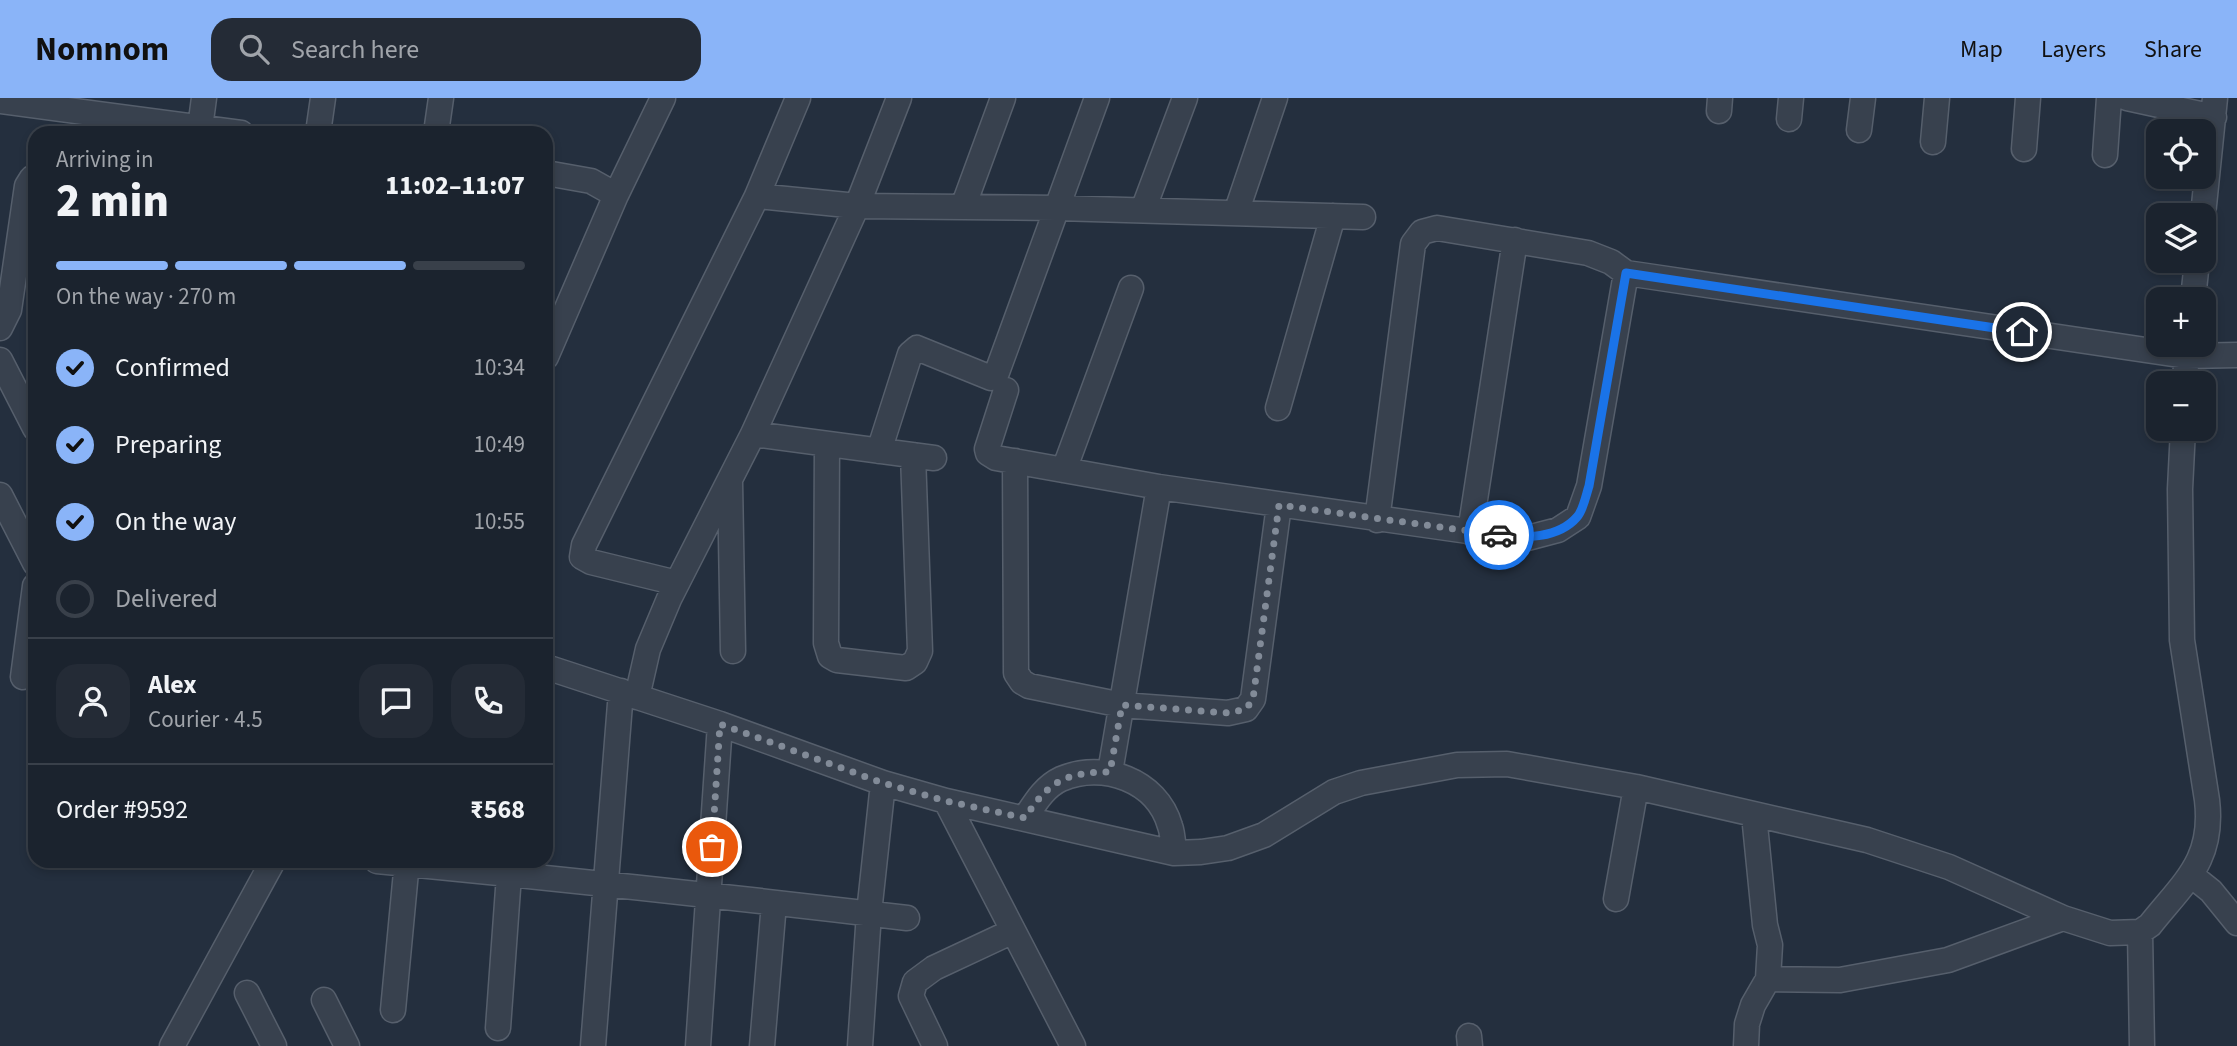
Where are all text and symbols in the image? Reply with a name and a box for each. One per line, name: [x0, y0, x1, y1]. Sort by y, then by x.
search box: [211, 18, 701, 81]
text: Nomnom: [35, 26, 169, 73]
icon: search: [235, 30, 273, 68]
text: Search here: [291, 31, 419, 68]
text: Map: [1960, 32, 2003, 67]
text: Layers: [2041, 32, 2106, 67]
text: Share: [2144, 32, 2202, 67]
map controls: [2146, 119, 2216, 441]
button: locate: [2146, 119, 2216, 189]
text: Arriving in: [56, 143, 154, 176]
text: 11:02–11:07: [385, 167, 525, 204]
text: 2 min: [56, 169, 169, 234]
button: layers: [2146, 203, 2216, 273]
text: On the way · 270 m: [56, 280, 236, 313]
button: +: [2146, 287, 2216, 357]
pin: [1992, 302, 2052, 362]
icon: home: [2003, 313, 2041, 351]
icon: check: [56, 349, 94, 387]
text: Confirmed: [115, 349, 230, 386]
text: 10:34: [474, 351, 525, 384]
button: −: [2146, 371, 2216, 441]
icon: check: [56, 426, 94, 464]
text: Preparing: [115, 426, 221, 463]
text: 10:49: [474, 428, 525, 461]
courier: [1464, 500, 1534, 570]
icon: check: [56, 503, 94, 541]
text: On the way: [115, 503, 236, 540]
text: 10:55: [474, 505, 525, 538]
icon: car: [1480, 516, 1518, 554]
text: Delivered: [115, 580, 218, 617]
button: person: [56, 664, 130, 738]
button: chat: [359, 664, 433, 738]
button: phone: [451, 664, 525, 738]
text: Alex: [148, 666, 197, 703]
text: Courier · 4.5: [148, 703, 263, 736]
text: Order #9592: [56, 791, 188, 828]
text: ₹568: [470, 791, 525, 828]
pin: [682, 817, 742, 877]
icon: bag: [693, 828, 731, 866]

